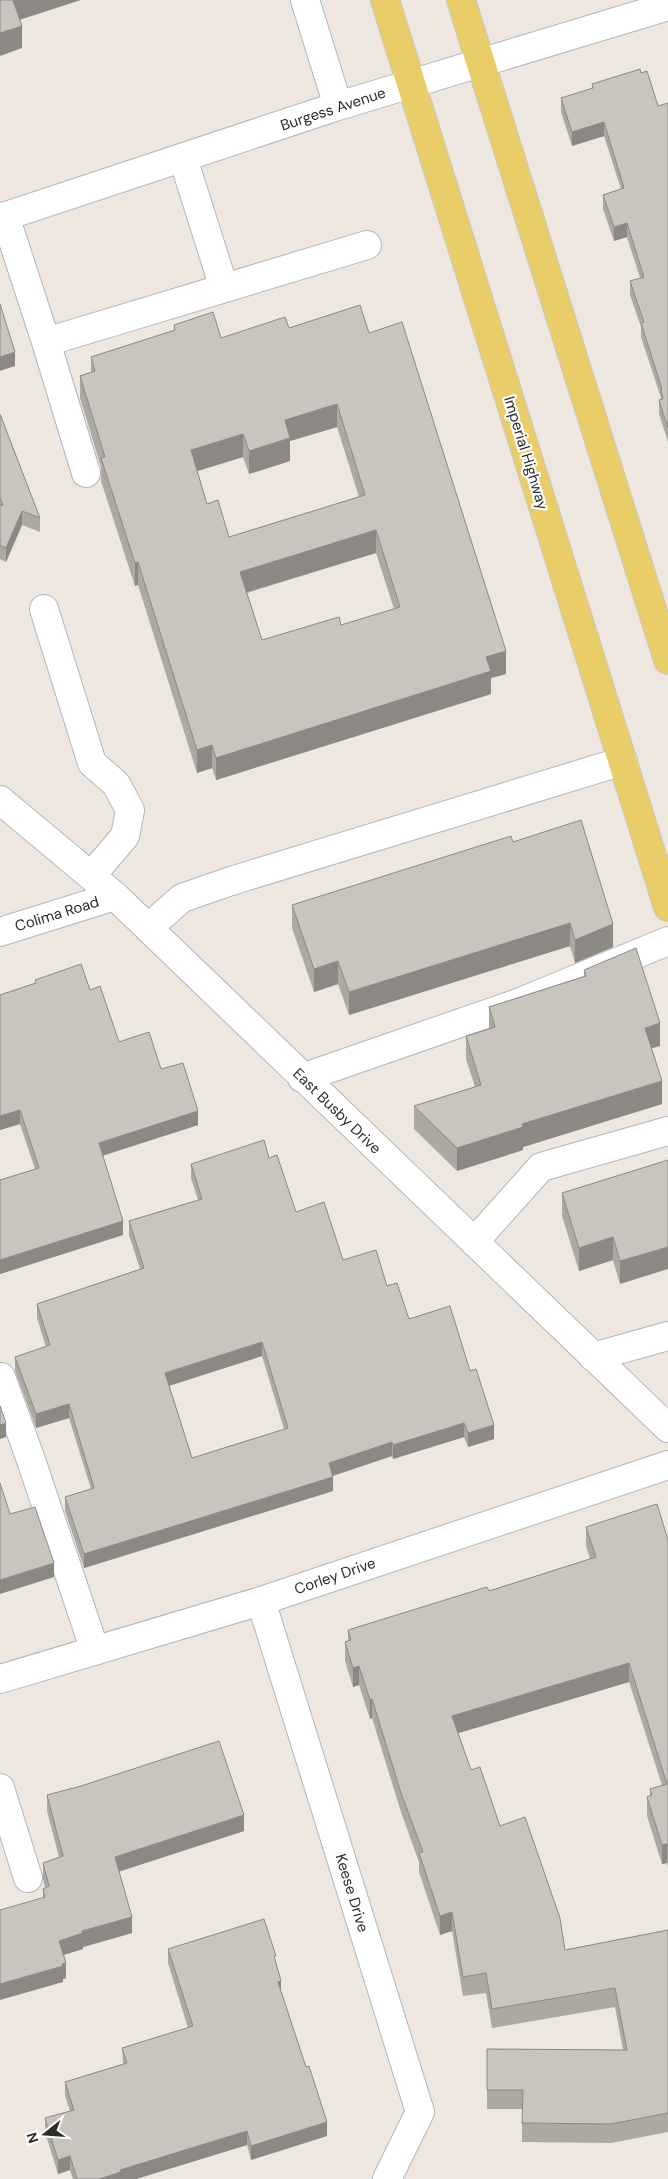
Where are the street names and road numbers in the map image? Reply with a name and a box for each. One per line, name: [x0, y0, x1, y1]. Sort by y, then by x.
street label: Burgess Avenue: [278, 83, 388, 135]
street label: Imperial Highway: [499, 394, 553, 513]
street label: Colima Road: [12, 892, 102, 936]
street label: East Busby Drive: [289, 1064, 385, 1158]
street label: Corley Drive: [292, 1553, 378, 1599]
street label: Keese Drive: [331, 1851, 373, 1935]

